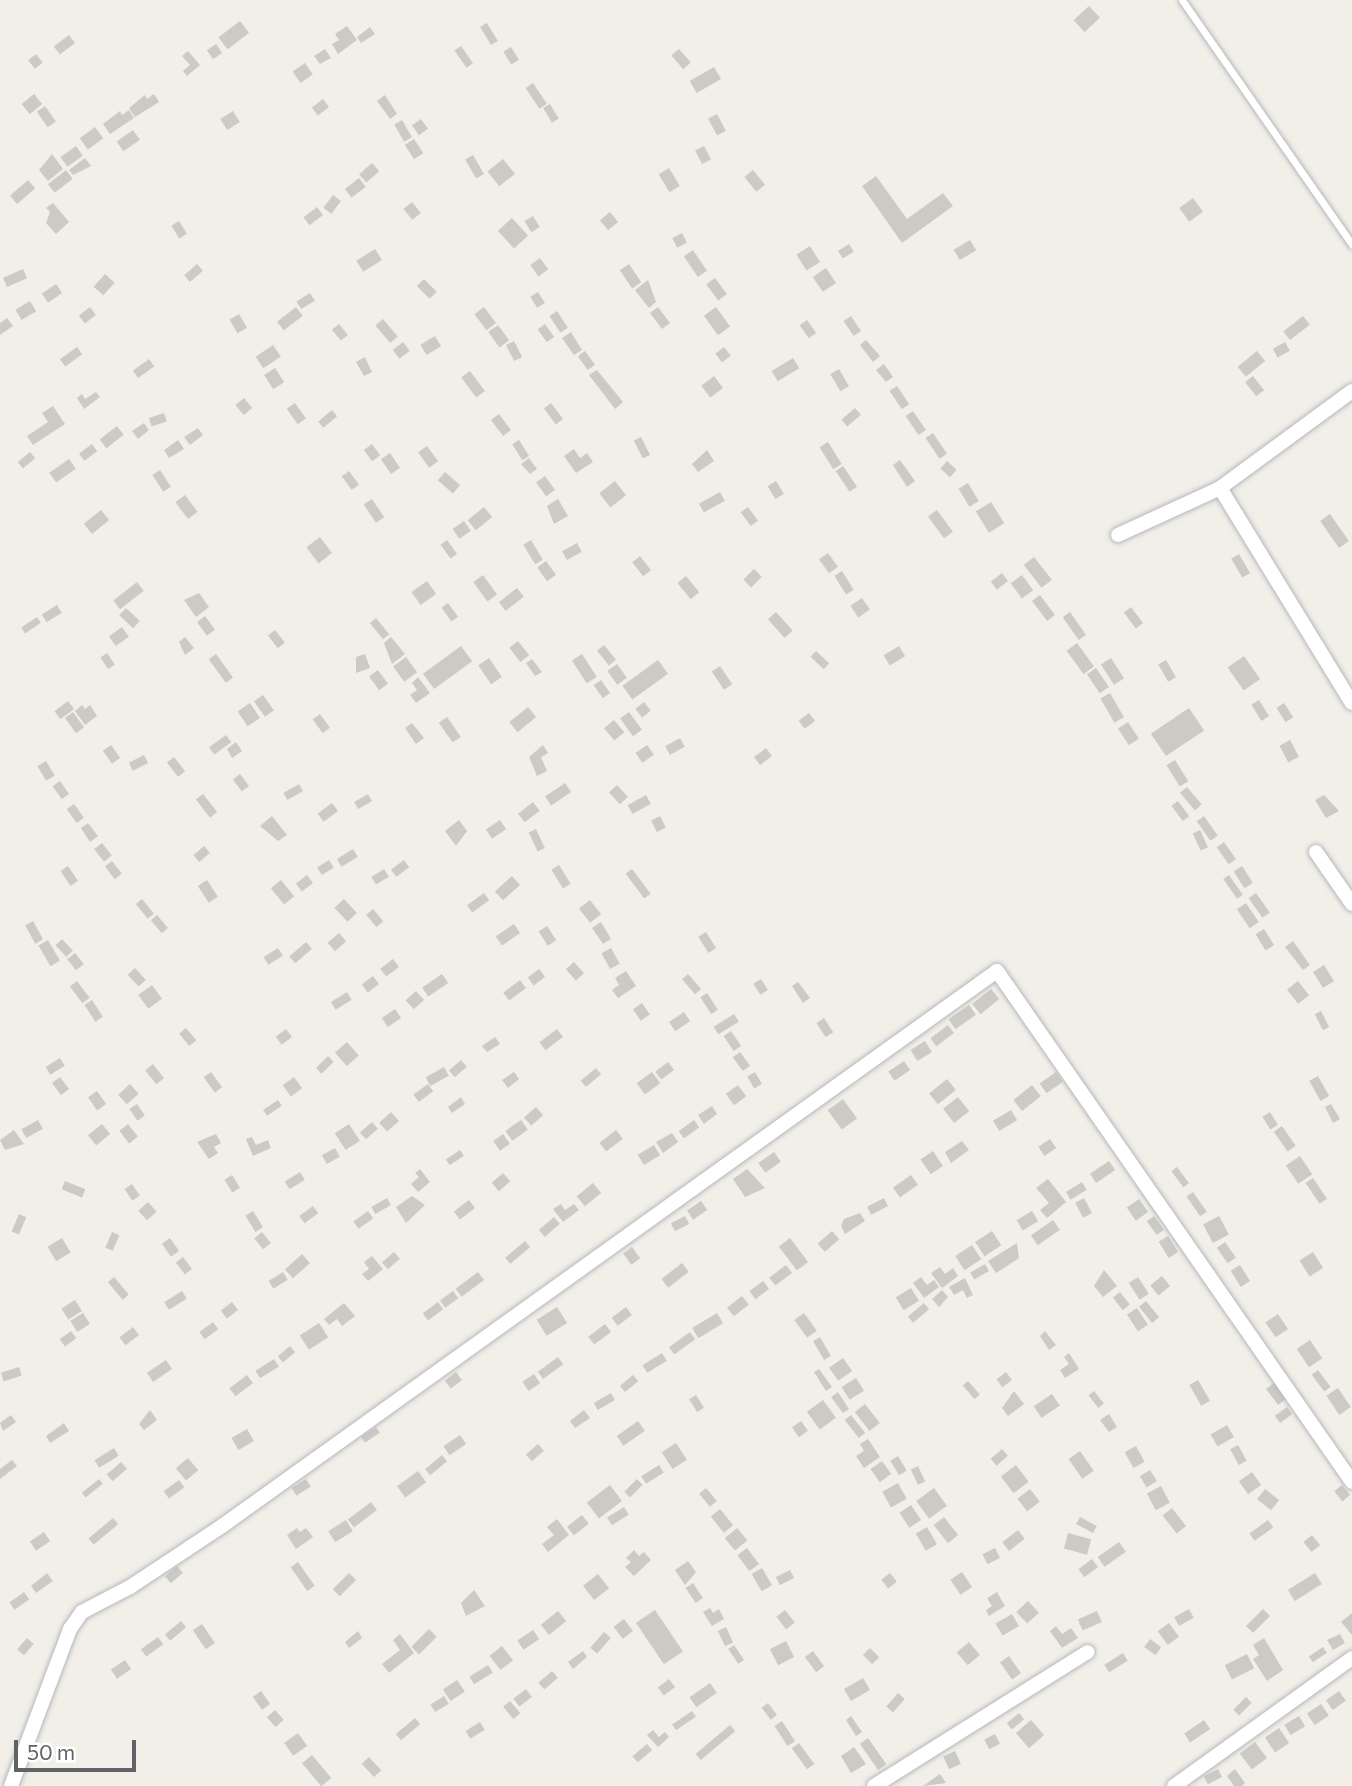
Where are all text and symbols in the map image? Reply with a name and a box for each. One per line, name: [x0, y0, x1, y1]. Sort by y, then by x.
scale bar: [18, 1726, 140, 1770]
text: 50 m: [27, 1739, 75, 1764]

